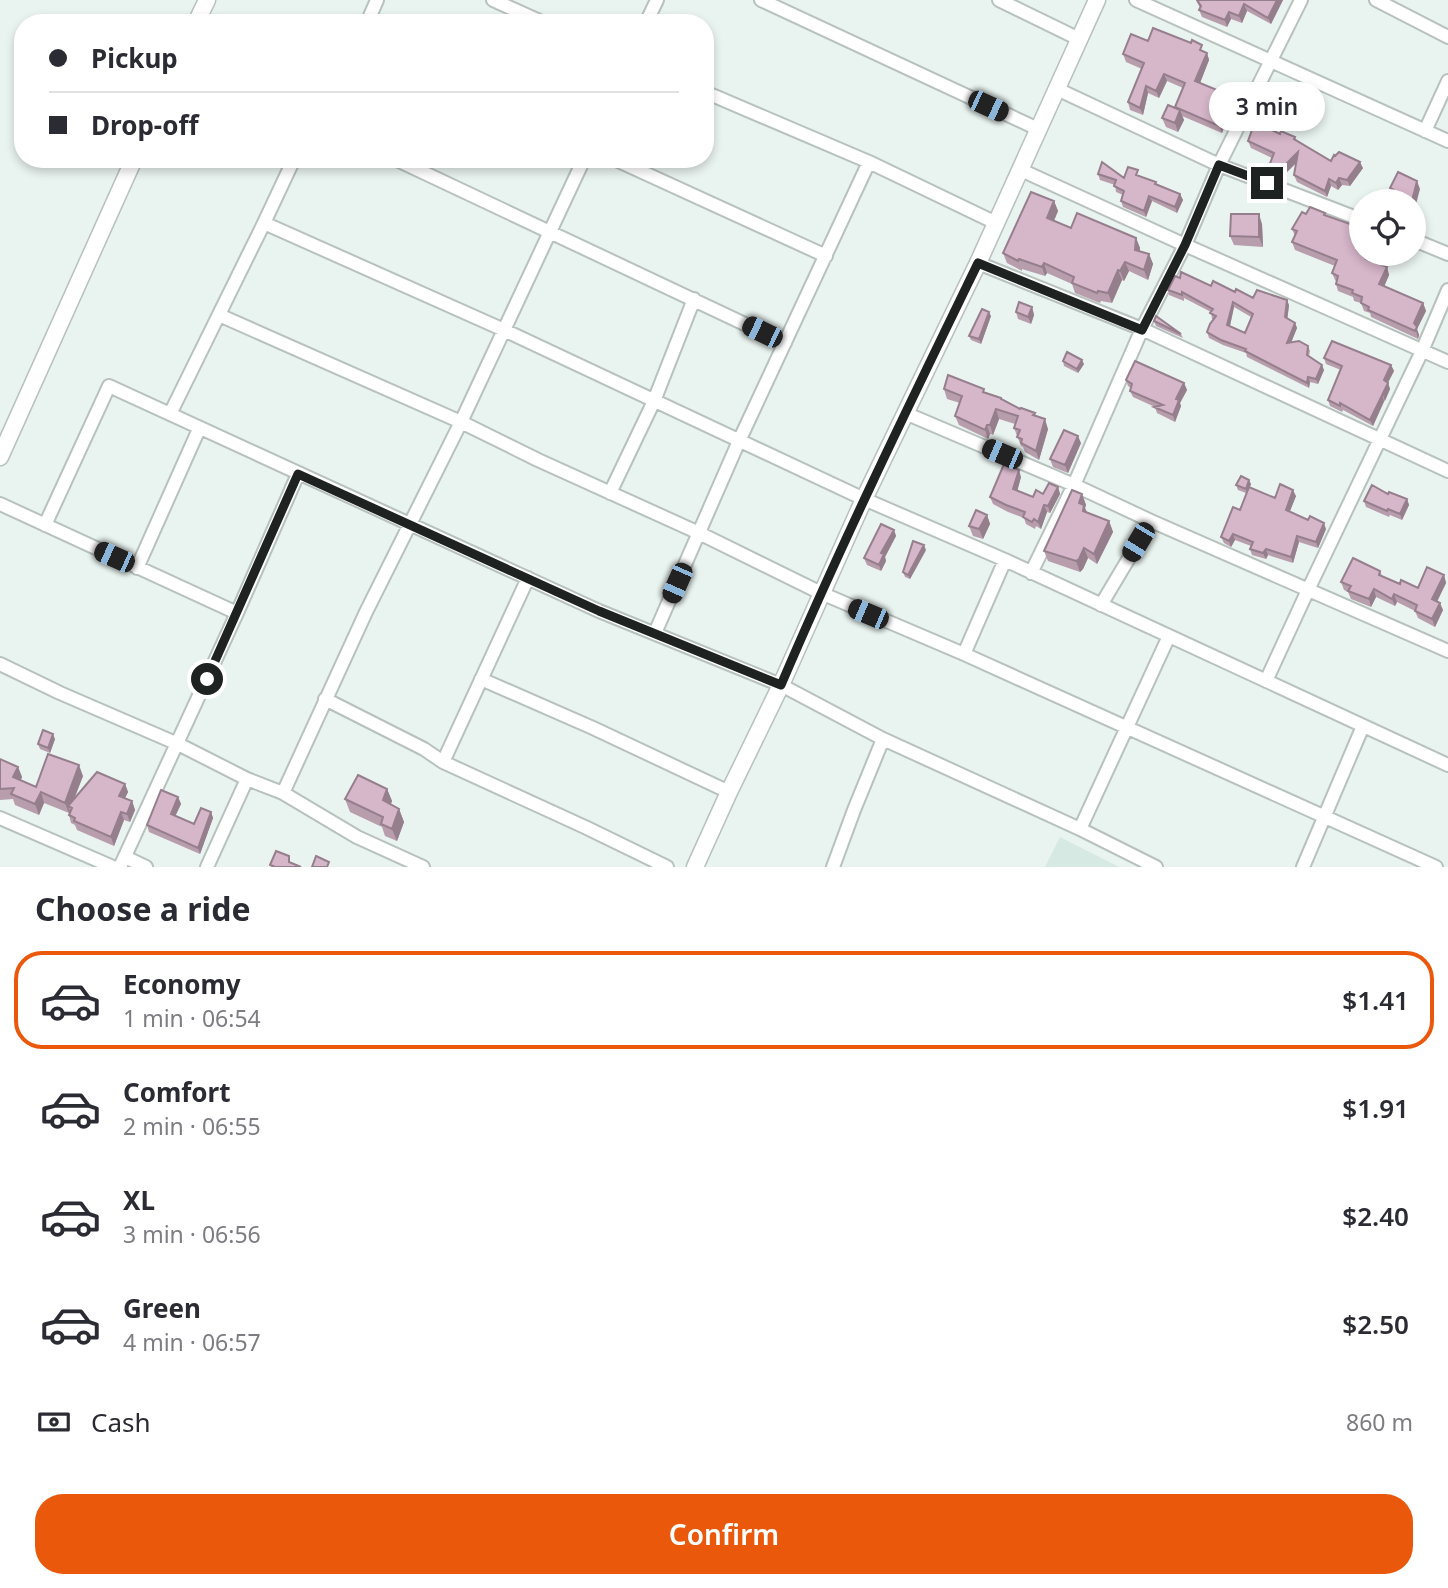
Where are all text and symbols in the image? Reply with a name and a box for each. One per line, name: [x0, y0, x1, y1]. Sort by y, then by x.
text: Pickup: [91, 40, 178, 76]
callout: 3 min: [1209, 82, 1325, 130]
car: [965, 88, 1012, 124]
text: 3 min: [1236, 90, 1298, 122]
text: Drop-off: [91, 107, 198, 143]
route end: [1251, 167, 1283, 199]
map controls: [1349, 189, 1426, 266]
button: locate: [1349, 189, 1426, 266]
car: [739, 313, 786, 351]
car: [979, 436, 1026, 472]
car: [1119, 519, 1158, 565]
car: [91, 539, 138, 575]
car: [659, 560, 696, 606]
car: [845, 596, 892, 632]
route start: [191, 663, 223, 695]
text: Choose a ride: [35, 887, 251, 930]
text: Economy: [123, 966, 241, 1002]
icon: car: [39, 969, 102, 1032]
text: $1.41: [1342, 982, 1409, 1018]
text: 1 min · 06:54: [123, 1002, 261, 1034]
text: Comfort: [123, 1074, 231, 1110]
icon: car: [39, 1077, 102, 1140]
text: $1.91: [1342, 1090, 1409, 1126]
text: 2 min · 06:55: [123, 1110, 261, 1142]
text: XL: [123, 1182, 155, 1218]
icon: car: [39, 1185, 102, 1248]
text: $2.40: [1342, 1198, 1409, 1234]
text: 3 min · 06:56: [123, 1218, 261, 1250]
text: Green: [123, 1290, 201, 1326]
icon: car: [39, 1293, 102, 1356]
text: $2.50: [1342, 1306, 1409, 1342]
text: 4 min · 06:57: [123, 1326, 261, 1358]
icon: cash: [35, 1403, 73, 1441]
text: Cash: [91, 1404, 151, 1440]
text: 860 m: [1346, 1406, 1413, 1438]
button: Confirm: [35, 1494, 1413, 1574]

